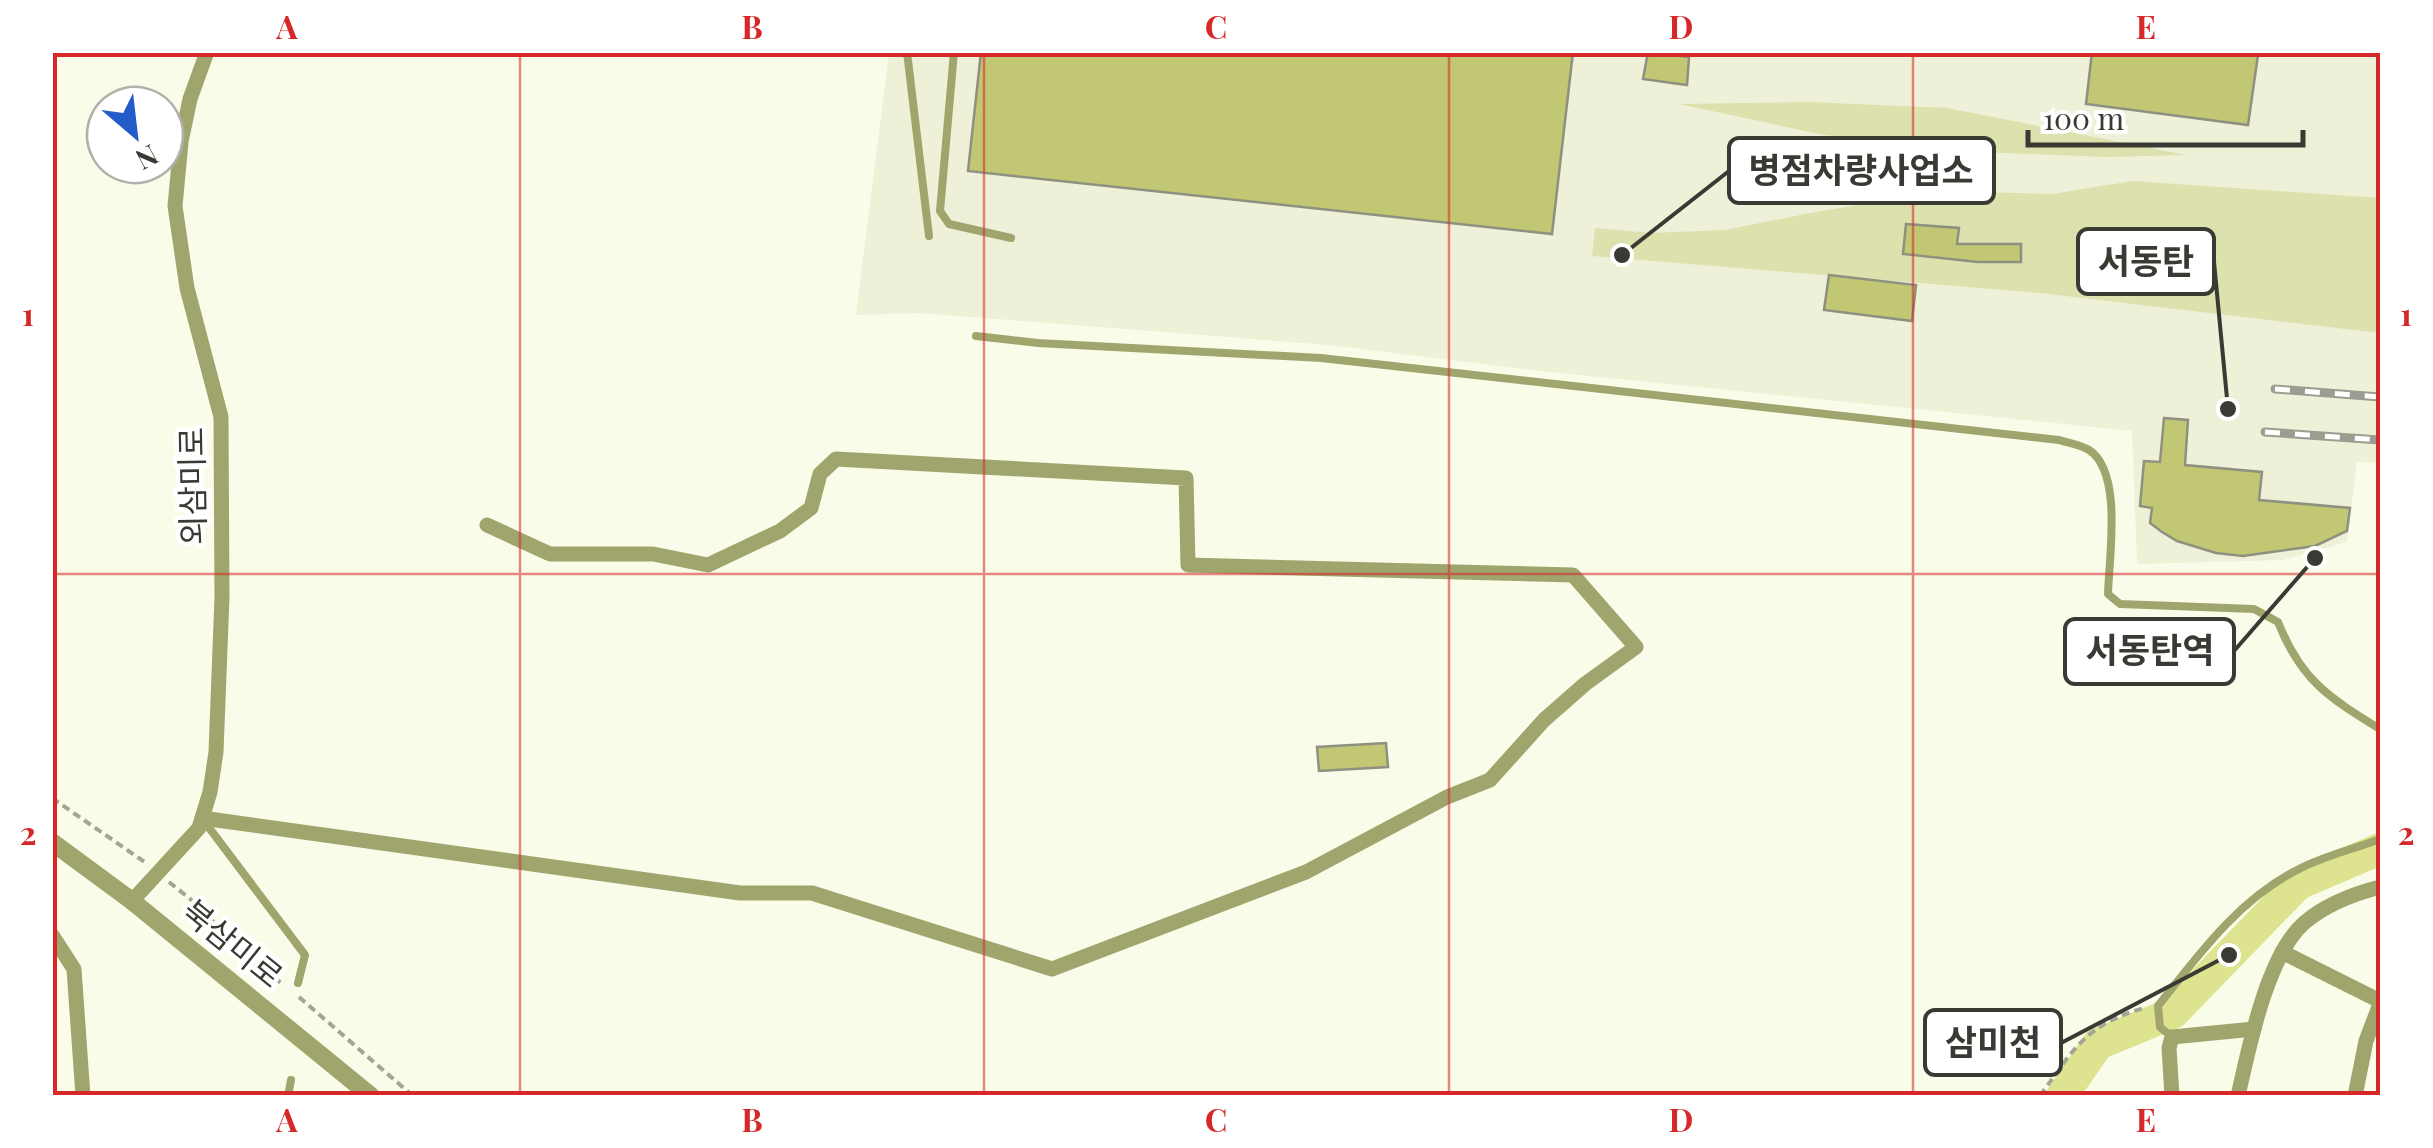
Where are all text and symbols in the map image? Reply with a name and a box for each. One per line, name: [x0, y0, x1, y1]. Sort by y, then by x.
text: A: [275, 4, 298, 47]
text: B: [741, 4, 763, 47]
text: C: [1205, 4, 1227, 47]
text: D: [1669, 4, 1693, 47]
text: E: [2136, 4, 2156, 47]
north arrow: [85, 85, 185, 185]
scale bar: [2028, 85, 2303, 147]
text: 100 m: [2043, 98, 2125, 138]
text: N: [130, 137, 165, 179]
callout: 병점차량사업소: [1729, 138, 1994, 203]
text: 병점차량사업소: [1748, 145, 1974, 192]
callout: 서동탄: [2078, 229, 2214, 294]
text: 서동탄: [2098, 236, 2194, 283]
text: 1: [22, 291, 34, 334]
text: 1: [2400, 291, 2412, 334]
street label: 외삼미로: [168, 427, 213, 545]
callout: 서동탄역: [2065, 619, 2234, 684]
text: 서동탄역: [2086, 625, 2214, 672]
text: 2: [20, 810, 36, 853]
text: 2: [2398, 810, 2414, 853]
street label: 북삼미로: [174, 888, 293, 996]
callout: 삼미천: [1925, 1010, 2061, 1075]
text: 삼미천: [1945, 1017, 2041, 1064]
text: A: [275, 1097, 298, 1140]
text: B: [741, 1097, 763, 1140]
text: C: [1205, 1097, 1227, 1140]
text: D: [1669, 1097, 1693, 1140]
text: E: [2136, 1097, 2156, 1140]

